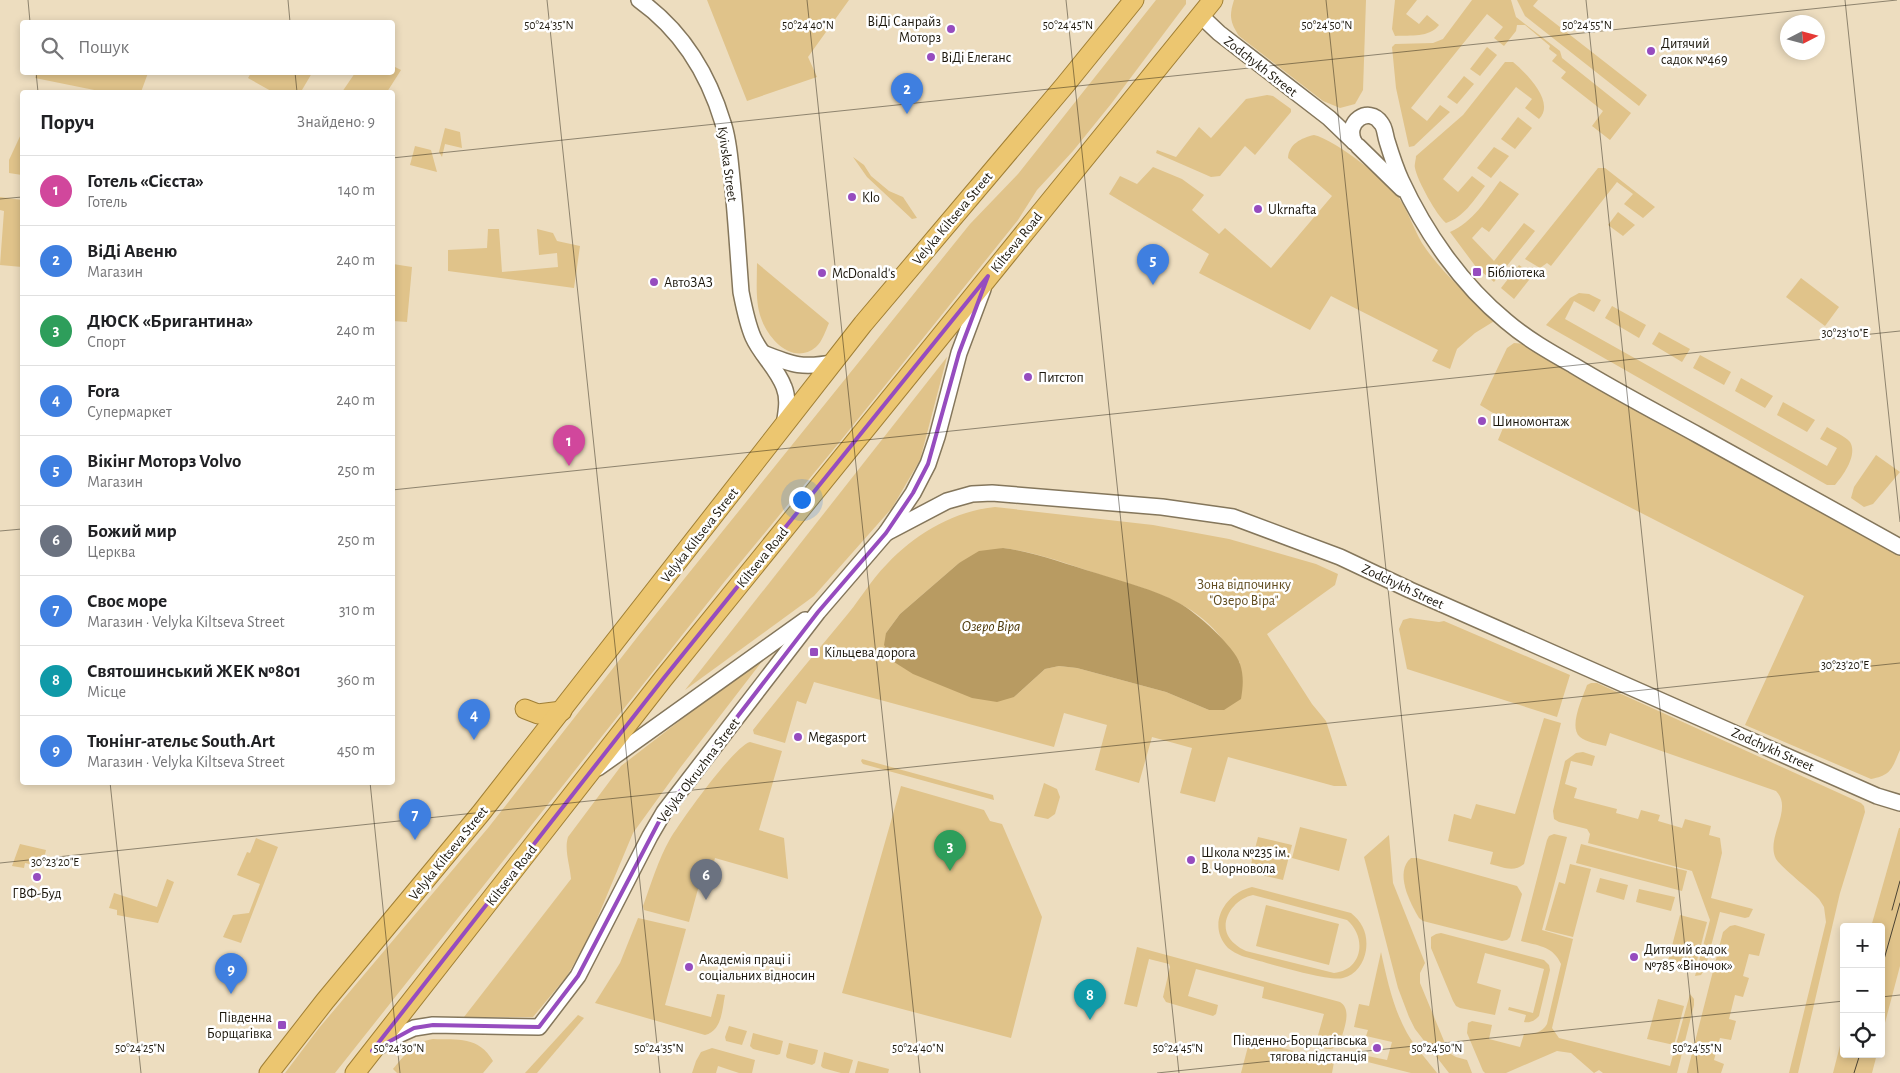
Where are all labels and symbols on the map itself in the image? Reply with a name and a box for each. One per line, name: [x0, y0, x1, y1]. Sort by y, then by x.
place label: ВіДі Санрайз Моторз: [867, 15, 941, 45]
north arrow: [1780, 15, 1825, 60]
text: 50°24'35"N: [524, 19, 574, 31]
text: 50°24'40"N: [782, 19, 834, 31]
text: 50°24'45"N: [1043, 19, 1093, 31]
text: 50°24'50"N: [1301, 19, 1353, 31]
text: 50°24'55"N: [1562, 19, 1612, 31]
marker: ВіДі Санрайз Моторз: [945, 23, 957, 35]
street label: Zodchykh Street: [1221, 34, 1300, 100]
place label: Дитячий садок №469: [1661, 37, 1727, 67]
marker: Дитячий садок №469: [1645, 45, 1657, 57]
marker: ВіДі Елеганс: [925, 51, 937, 63]
place label: ВіДі Елеганс: [941, 51, 1012, 65]
pin: 2: [891, 73, 923, 114]
street label: Kyivska Street: [715, 126, 739, 203]
street label: Velyka Kiltseva Street: [910, 169, 996, 268]
marker: Klo: [846, 191, 858, 203]
place label: Klo: [862, 191, 880, 205]
marker: Ukrnafta: [1252, 203, 1264, 215]
place label: Ukrnafta: [1268, 203, 1317, 217]
street label: Kiltseva Road: [988, 210, 1045, 275]
pin: 5: [1137, 244, 1169, 285]
marker: Бібліотека: [1471, 266, 1483, 278]
place label: Бібліотека: [1487, 266, 1546, 280]
marker: McDonald's: [816, 267, 828, 279]
place label: McDonald's: [832, 267, 895, 281]
marker: АвтоЗАЗ: [648, 276, 660, 288]
place label: АвтоЗАЗ: [664, 276, 713, 290]
text: 30°23'10"E: [1822, 327, 1869, 339]
marker: Питстоп: [1022, 371, 1034, 383]
place label: Питстоп: [1038, 371, 1084, 385]
marker: Шиномонтаж: [1476, 415, 1488, 427]
place label: Шиномонтаж: [1492, 415, 1569, 429]
pin: 1: [553, 425, 585, 466]
street label: Velyka Kiltseva Street: [659, 485, 741, 586]
your location: [789, 487, 815, 513]
street label: Kiltseva Road: [734, 525, 791, 590]
street label: Zodchykh Street: [1360, 562, 1446, 612]
park label: Зона відпочинку "Озеро Віра": [1197, 578, 1291, 608]
water label: Озеро Віра: [961, 619, 1021, 634]
marker: Кільцева дорога: [808, 646, 820, 658]
place label: Кільцева дорога: [824, 646, 916, 660]
text: 30°23'20"E: [1821, 659, 1869, 671]
pin: 4: [458, 699, 490, 740]
street label: Velyka Okruzhna Street: [655, 715, 743, 825]
street label: Zodchykh Street: [1729, 726, 1816, 775]
marker: Megasport: [792, 731, 804, 743]
place label: Megasport: [808, 731, 867, 745]
pin: 7: [399, 799, 431, 840]
street label: Velyka Kiltseva Street: [407, 804, 491, 903]
pin: 3: [934, 830, 966, 871]
street label: Kiltseva Road: [484, 843, 540, 909]
place label: Школа №235 ім. В. Чорновола: [1201, 846, 1290, 876]
marker: Школа №235 ім. В. Чорновола: [1185, 854, 1197, 866]
text: 30°23'20"E: [31, 856, 79, 868]
pin: 6: [690, 859, 722, 900]
marker: ГВФ-Буд: [31, 871, 43, 883]
place label: ГВФ-Буд: [12, 887, 62, 901]
place label: Дитячий садок №785 «Віночок»: [1644, 943, 1733, 973]
marker: Дитячий садок №785 «Віночок»: [1628, 951, 1640, 963]
pin: 9: [215, 953, 247, 994]
place label: Академія праці і соціальних відносин: [699, 953, 815, 983]
marker: Академія праці і соціальних відносин: [683, 961, 695, 973]
pin: 8: [1074, 979, 1106, 1020]
place label: Південна Борщагівка: [207, 1011, 273, 1041]
marker: Південна Борщагівка: [276, 1019, 288, 1031]
place label: Південно-Борщагівська тягова підстанція: [1232, 1034, 1368, 1064]
text: 50°24'25"N: [115, 1042, 165, 1054]
text: 50°24'30"N: [374, 1042, 424, 1054]
text: 50°24'35"N: [634, 1042, 684, 1054]
text: 50°24'40"N: [892, 1042, 944, 1054]
text: 50°24'45"N: [1153, 1042, 1203, 1054]
marker: Південно-Борщагівська тягова підстанція: [1371, 1042, 1383, 1054]
text: 50°24'50"N: [1411, 1042, 1463, 1054]
text: 50°24'55"N: [1672, 1042, 1722, 1054]

